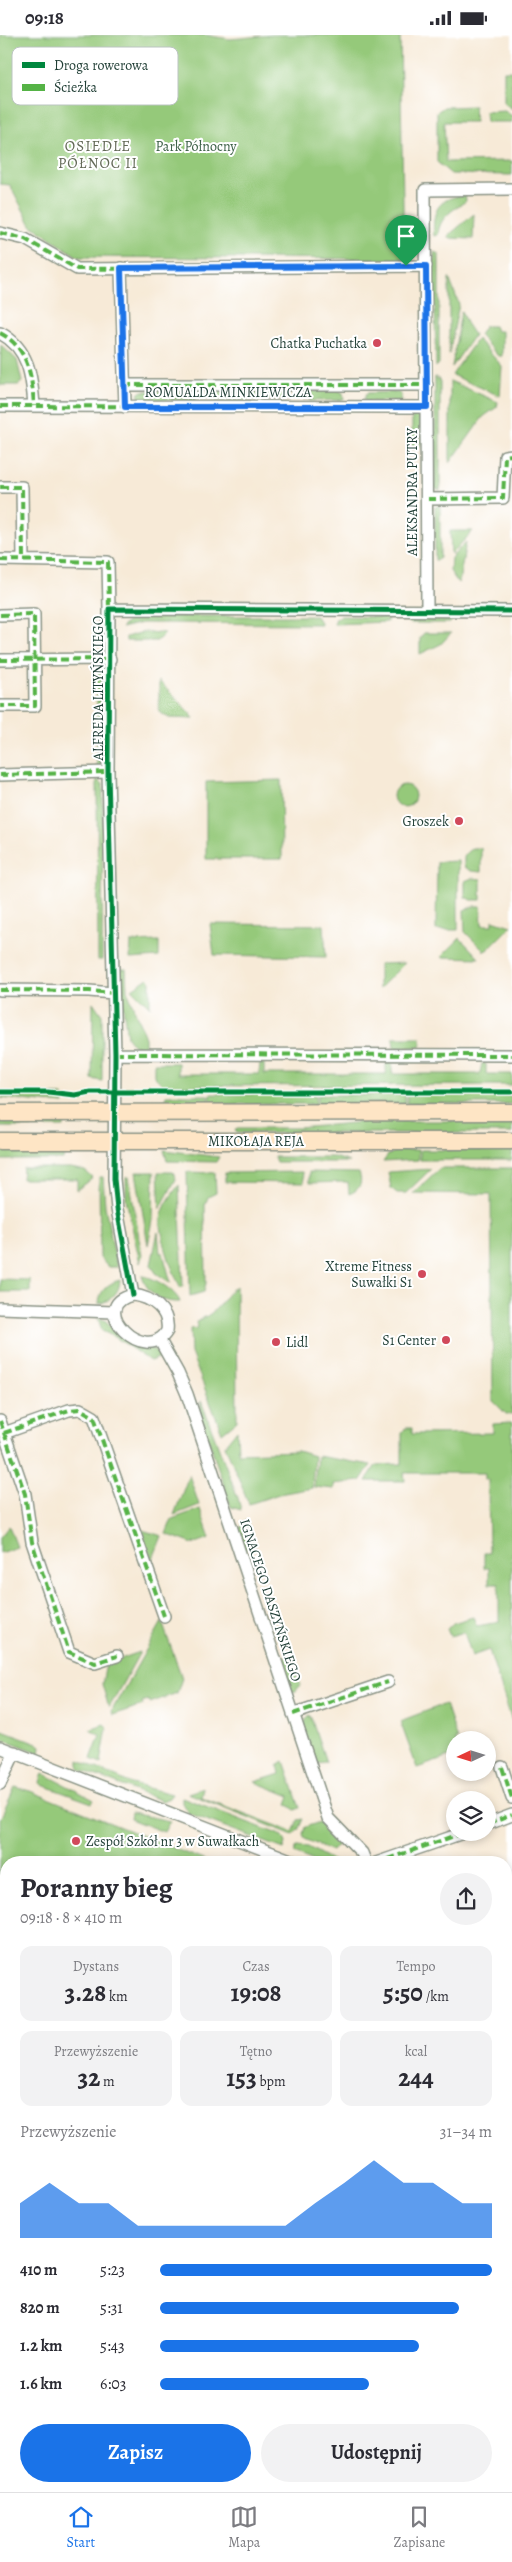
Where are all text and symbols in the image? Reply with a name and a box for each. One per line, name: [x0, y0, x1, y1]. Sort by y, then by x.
text: 09:18: [25, 5, 64, 31]
legend: [12, 47, 178, 105]
text: Droga rowerowa: [54, 56, 149, 75]
text: Ścieżka: [54, 78, 97, 97]
district label: OSIEDLE PÓŁNOC II: [58, 136, 138, 173]
park label: Park Północny: [155, 137, 237, 156]
pin: [385, 215, 427, 266]
icon: arrive: [392, 222, 420, 250]
place label: Chatka Puchatka: [271, 334, 367, 353]
marker: Chatka Puchatka: [371, 337, 383, 349]
street label: ROMUALDA MINKIEWICZA: [144, 383, 312, 402]
street label: ALEKSANDRA PUTRY: [403, 428, 422, 557]
street label: ALFREDA LITYŃSKIEGO: [89, 615, 108, 761]
place label: Groszek: [402, 812, 449, 831]
marker: Groszek: [453, 815, 465, 827]
street label: MIKOŁAJA REJA: [208, 1132, 305, 1151]
place label: Xtreme Fitness Suwałki S1: [325, 1257, 412, 1292]
marker: Xtreme Fitness Suwałki S1: [416, 1268, 428, 1280]
place label: S1 Center: [382, 1331, 437, 1350]
place label: Lidl: [286, 1333, 309, 1352]
marker: S1 Center: [440, 1334, 452, 1346]
marker: Lidl: [270, 1336, 282, 1348]
street label: IGNACEGO DASZYŃSKIEGO: [235, 1516, 306, 1684]
north arrow: [446, 1731, 496, 1781]
map controls: [446, 1731, 496, 1841]
button: layers: [446, 1791, 496, 1841]
place label: Zespół Szkół nr 3 w Suwałkach: [86, 1832, 260, 1851]
marker: Zespół Szkół nr 3 w Suwałkach: [70, 1835, 82, 1847]
text: Poranny bieg: [20, 1869, 173, 1907]
button: share: [440, 1873, 492, 1925]
text: 09:18 · 8 × 410 m: [20, 1907, 122, 1929]
text: Dystans: [73, 1957, 119, 1976]
text: Czas: [242, 1957, 270, 1976]
text: Tempo: [396, 1957, 436, 1976]
text: 3.28: [64, 1976, 106, 2010]
text: 19:08: [230, 1976, 282, 2010]
text: 5:50: [383, 1976, 423, 2010]
text: km: [106, 1987, 128, 2006]
text: /km: [423, 1987, 449, 2006]
text: Przewyższenie: [54, 2042, 138, 2061]
text: Tętno: [240, 2042, 272, 2061]
text: kcal: [405, 2042, 427, 2061]
text: 32: [77, 2061, 100, 2095]
text: 153: [226, 2061, 257, 2095]
text: 244: [398, 2061, 434, 2095]
text: m: [100, 2072, 115, 2091]
text: bpm: [257, 2072, 286, 2091]
text: Przewyższenie: [20, 2121, 117, 2143]
text: 31–34 m: [440, 2121, 492, 2143]
text: 410 m: [20, 2259, 58, 2281]
text: 5:23: [100, 2259, 125, 2281]
text: 820 m: [20, 2297, 60, 2319]
text: 5:31: [100, 2297, 123, 2319]
text: 1.2 km: [20, 2335, 62, 2357]
text: 5:43: [100, 2335, 125, 2357]
text: 1.6 km: [20, 2373, 62, 2395]
text: 6:03: [100, 2373, 126, 2395]
button: Zapisz: [20, 2424, 251, 2482]
button: Udostępnij: [261, 2424, 492, 2482]
tab: Start: [67, 2503, 95, 2552]
tab: Mapa: [228, 2503, 260, 2552]
tab: Zapisane: [393, 2503, 445, 2552]

